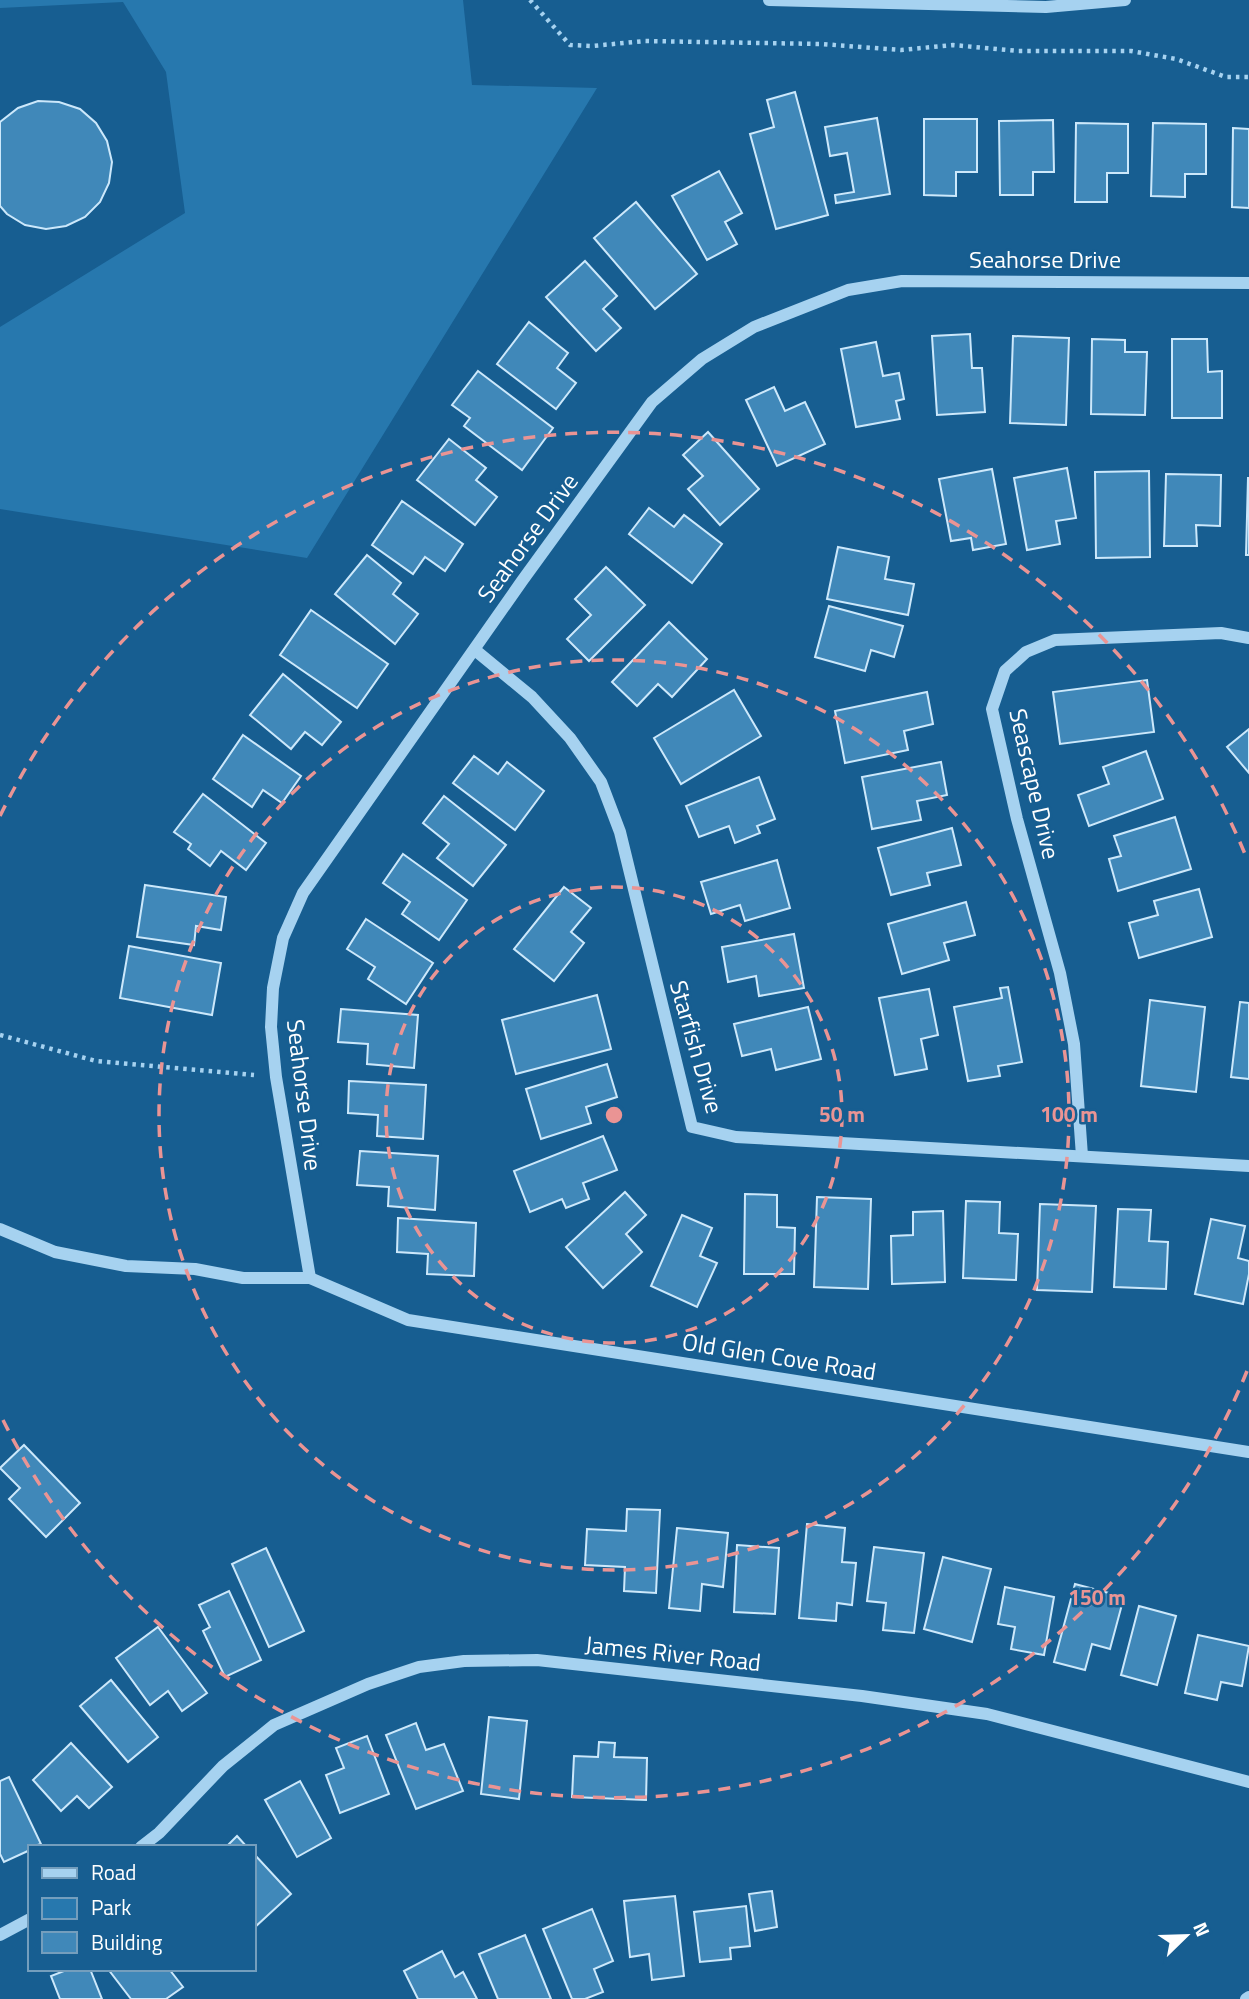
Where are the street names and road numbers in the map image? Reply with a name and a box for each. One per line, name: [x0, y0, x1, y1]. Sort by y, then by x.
street label: Seahorse Drive: [969, 241, 1121, 277]
street label: Seahorse Drive: [468, 465, 586, 610]
street label: Seascape Drive: [1000, 705, 1070, 863]
street label: Starfish Drive: [661, 976, 733, 1117]
street label: Seahorse Drive: [278, 1017, 332, 1173]
street label: Old Glen Cove Road: [680, 1323, 879, 1389]
street label: James River Road: [583, 1626, 763, 1680]

